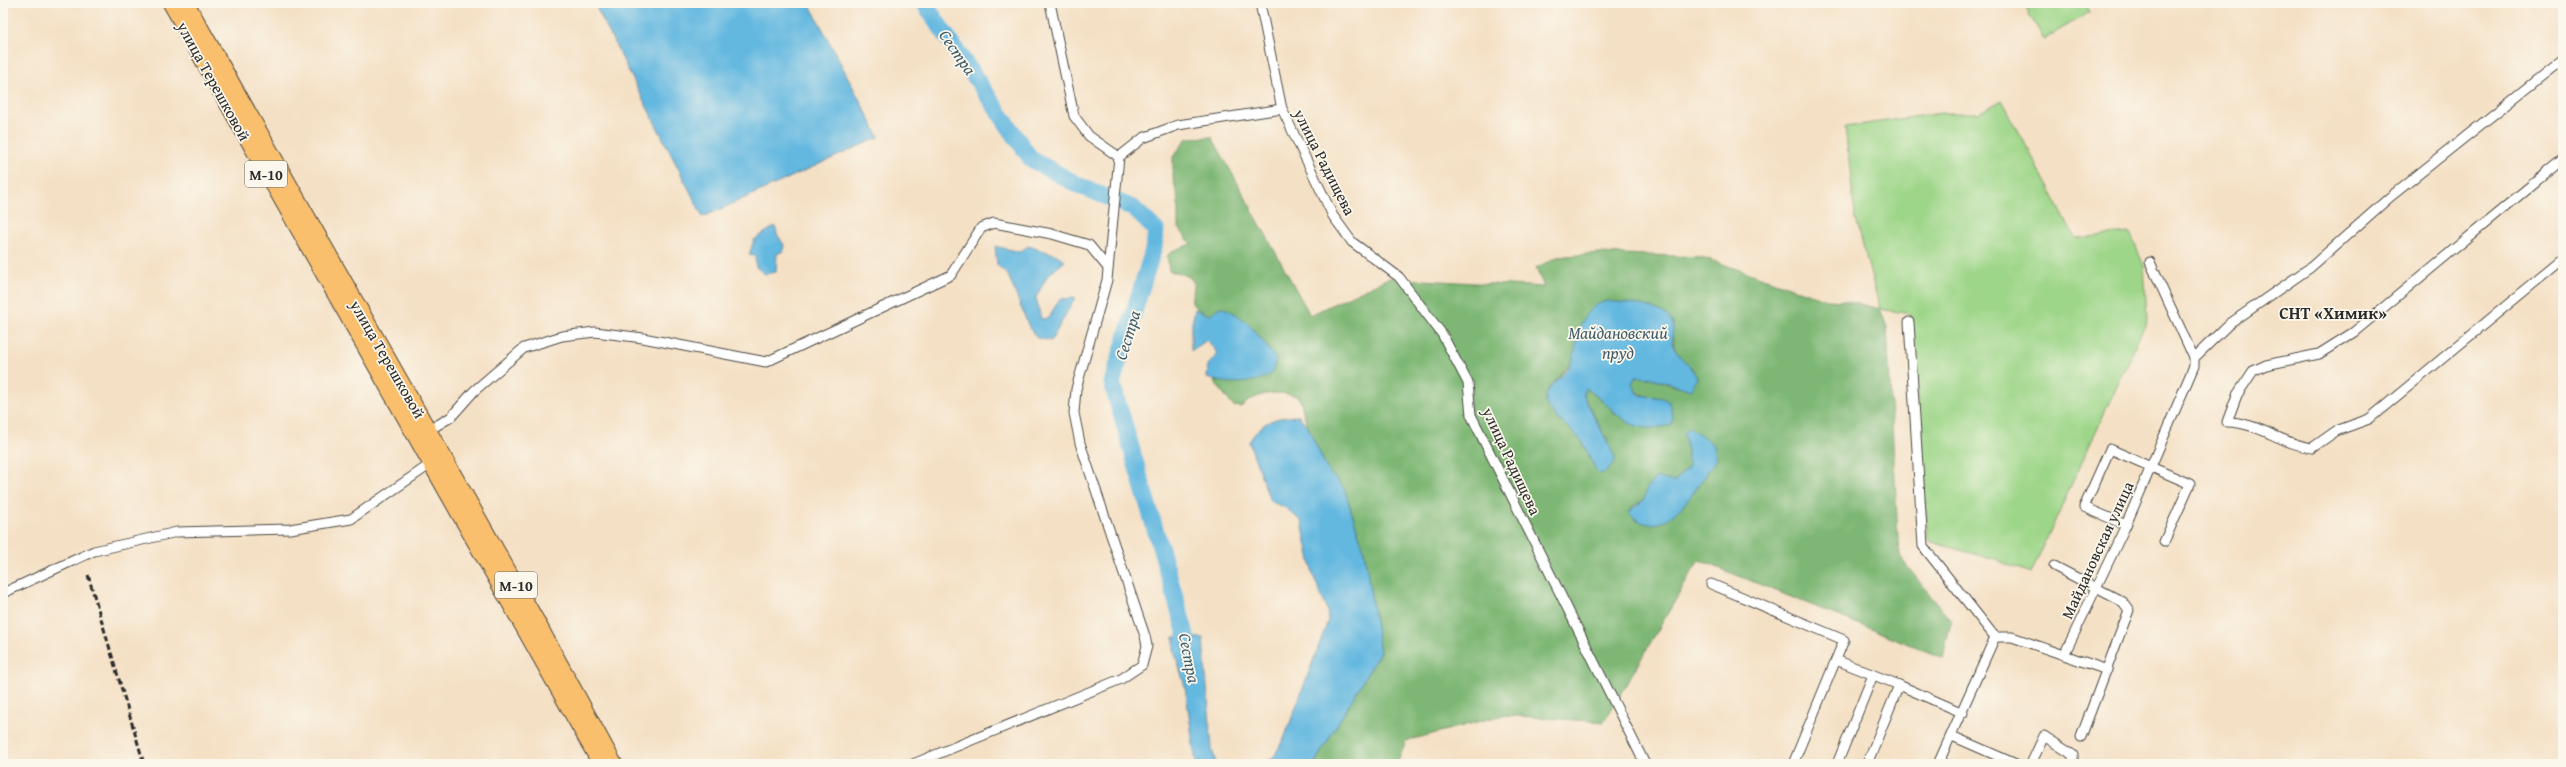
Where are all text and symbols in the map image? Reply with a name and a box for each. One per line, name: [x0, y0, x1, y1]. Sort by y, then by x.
street label: улица Терешковой: [171, 16, 257, 146]
water label: Сестра: [933, 24, 983, 80]
street label: улица Радищева: [1287, 104, 1362, 220]
road number: М-10: [245, 161, 287, 187]
street label: улица Терешковой: [344, 294, 432, 423]
district label: СНТ «Химик»: [2279, 300, 2387, 325]
water label: Сестра: [1108, 307, 1146, 363]
water label: Майдановский пруд: [1568, 320, 1668, 365]
street label: улица Радищева: [1476, 402, 1548, 519]
street label: Майдановская улица: [2055, 477, 2140, 623]
road number: М-10: [495, 572, 537, 598]
water label: Сестра: [1173, 631, 1207, 685]

